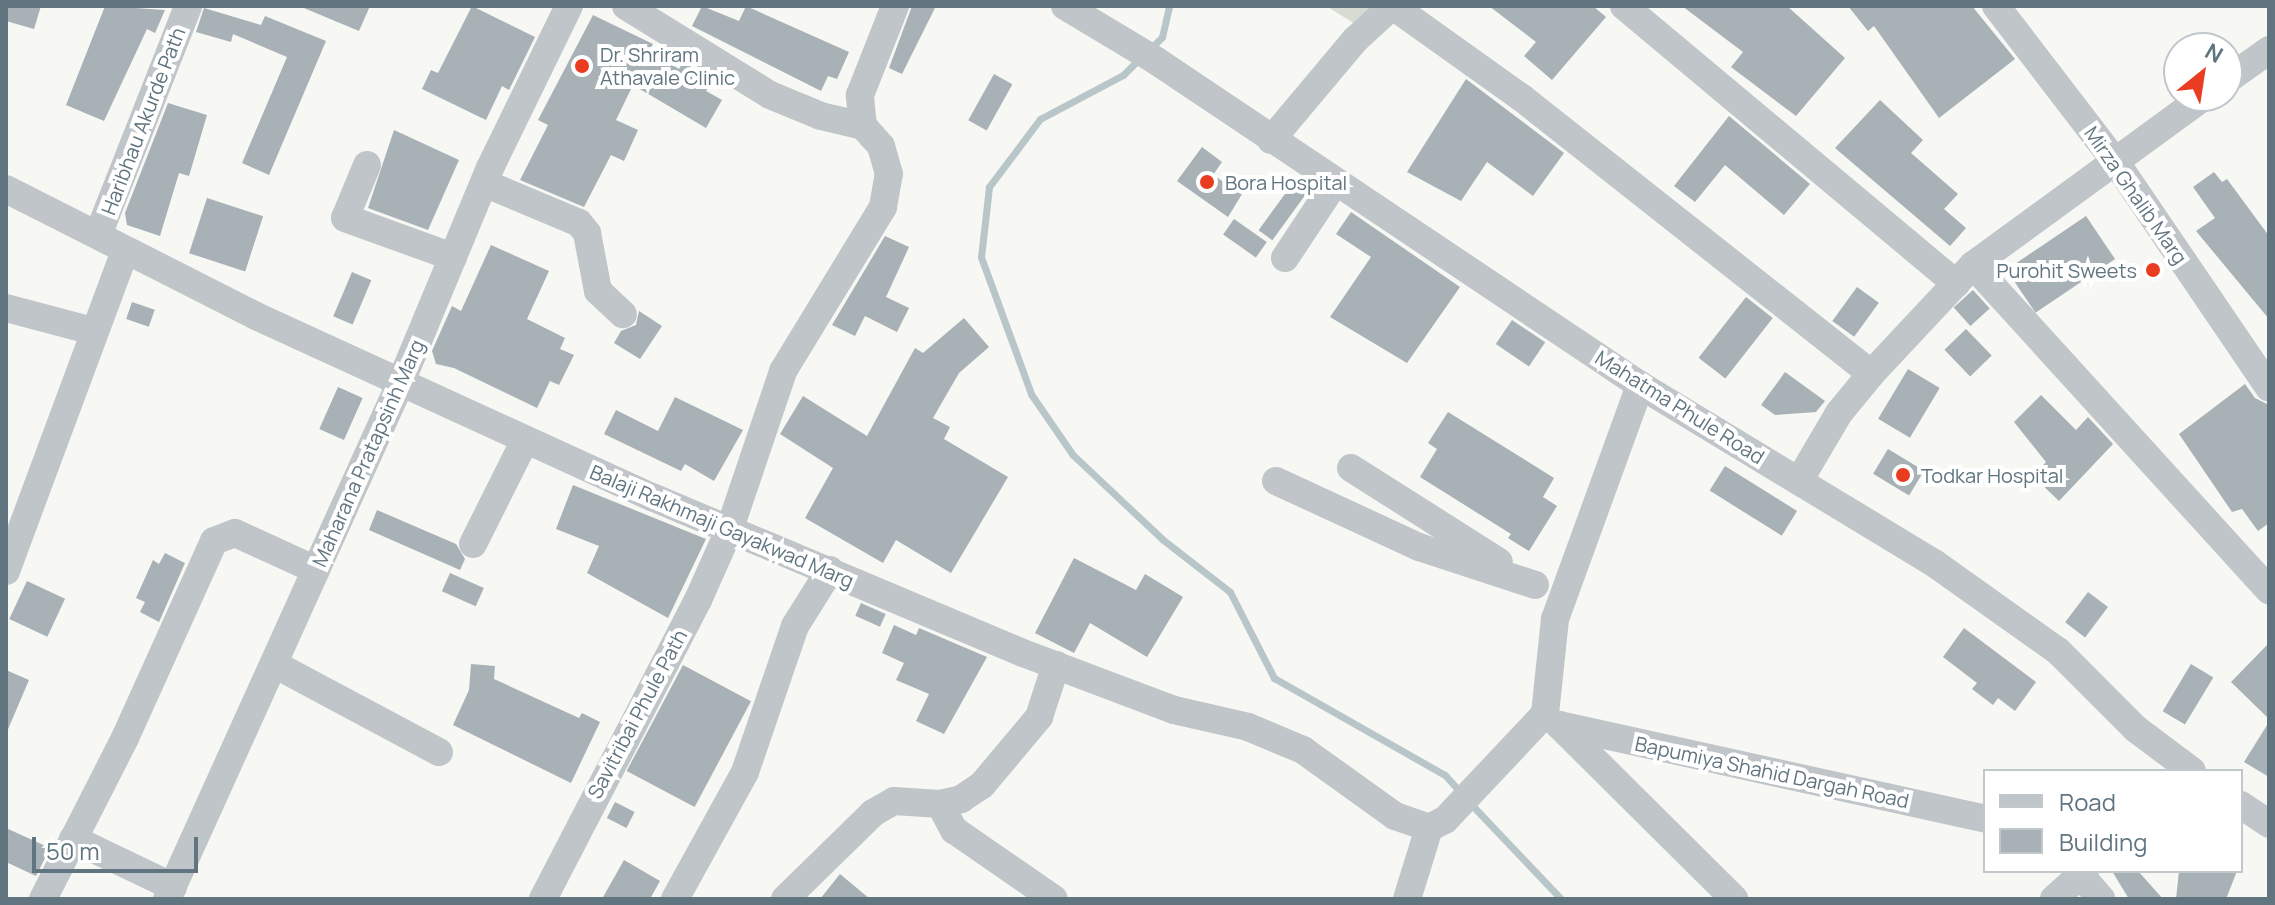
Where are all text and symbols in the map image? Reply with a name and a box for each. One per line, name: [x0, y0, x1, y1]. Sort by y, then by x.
street label: Haribhau Akurde Path: [96, 24, 190, 218]
north arrow: [2163, 32, 2243, 112]
text: N: [2200, 36, 2228, 70]
place label: Dr. Shriram Athavale Clinic: [600, 42, 735, 89]
marker: Dr. Shriram Athavale Clinic: [571, 55, 593, 77]
street label: Mirza Ghalib Marg: [2080, 122, 2192, 268]
place label: Bora Hospital: [1225, 170, 1347, 194]
marker: Bora Hospital: [1196, 171, 1218, 193]
place label: Purohit Sweets: [1996, 258, 2137, 282]
marker: Purohit Sweets: [2144, 261, 2162, 279]
street label: Maharana Pratapsinh Marg: [307, 336, 429, 570]
street label: Mahatma Phule Road: [1591, 345, 1769, 469]
street label: Balaji Rakhmaji Gayakwad Marg: [587, 459, 857, 593]
place label: Todkar Hospital: [1921, 463, 2063, 487]
marker: Todkar Hospital: [1892, 464, 1914, 486]
street label: Savitribai Phule Path: [582, 625, 692, 803]
street label: Bapumiya Shahid Dargah Road: [1633, 731, 1911, 813]
legend: [1983, 769, 2243, 873]
text: Road: [2059, 785, 2116, 818]
scale bar: [36, 821, 202, 871]
text: Building: [2059, 825, 2147, 858]
text: 50 m: [46, 834, 100, 867]

